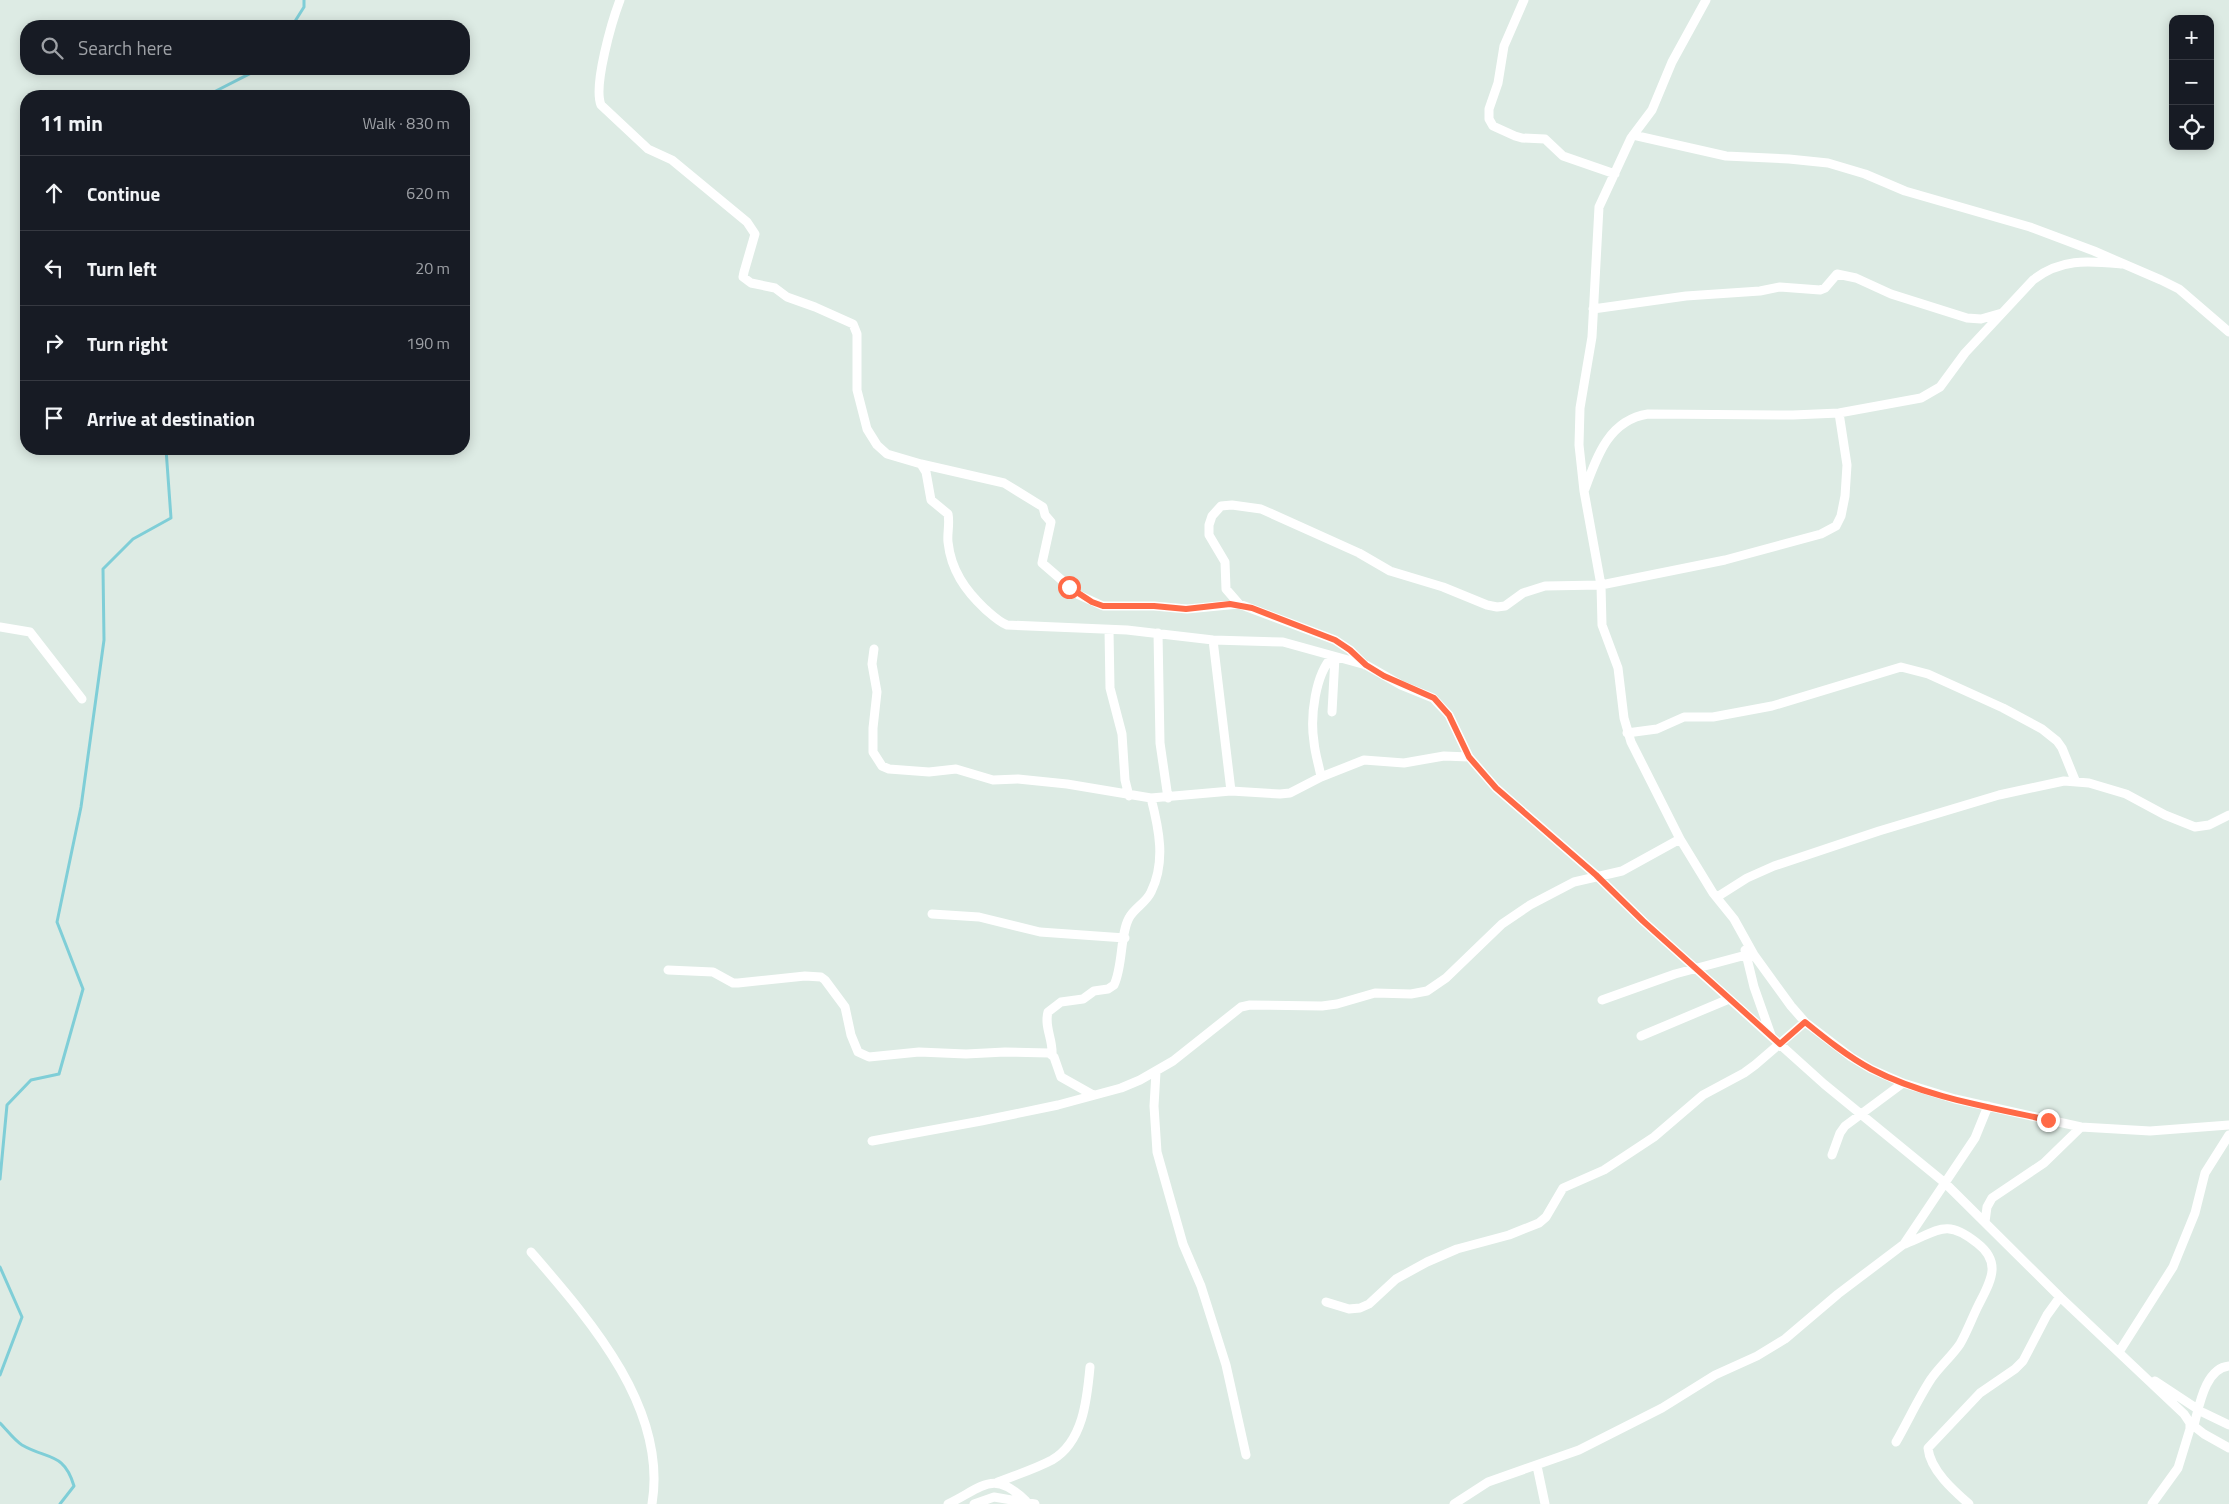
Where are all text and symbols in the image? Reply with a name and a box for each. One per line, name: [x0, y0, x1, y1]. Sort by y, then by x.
map controls: [2169, 15, 2214, 150]
button: +: [2169, 15, 2214, 60]
search box: [20, 20, 470, 75]
text: Search here: [78, 33, 172, 62]
icon: search: [38, 34, 66, 62]
button: −: [2169, 60, 2214, 105]
button: locate: [2169, 105, 2214, 150]
text: 11 min: [40, 107, 103, 139]
text: Walk · 830 m: [362, 111, 450, 135]
icon: ahead: [40, 179, 68, 207]
text: Continue: [87, 179, 160, 208]
text: 620 m: [406, 181, 450, 205]
icon: left: [40, 254, 68, 282]
text: Turn left: [87, 254, 157, 283]
text: 20 m: [415, 256, 450, 280]
icon: right: [40, 329, 68, 357]
text: Turn right: [87, 329, 168, 358]
text: 190 m: [406, 331, 450, 355]
icon: arrive: [40, 404, 68, 432]
text: Arrive at destination: [87, 404, 255, 433]
route start: [1058, 576, 1081, 599]
route end: [2037, 1109, 2060, 1132]

